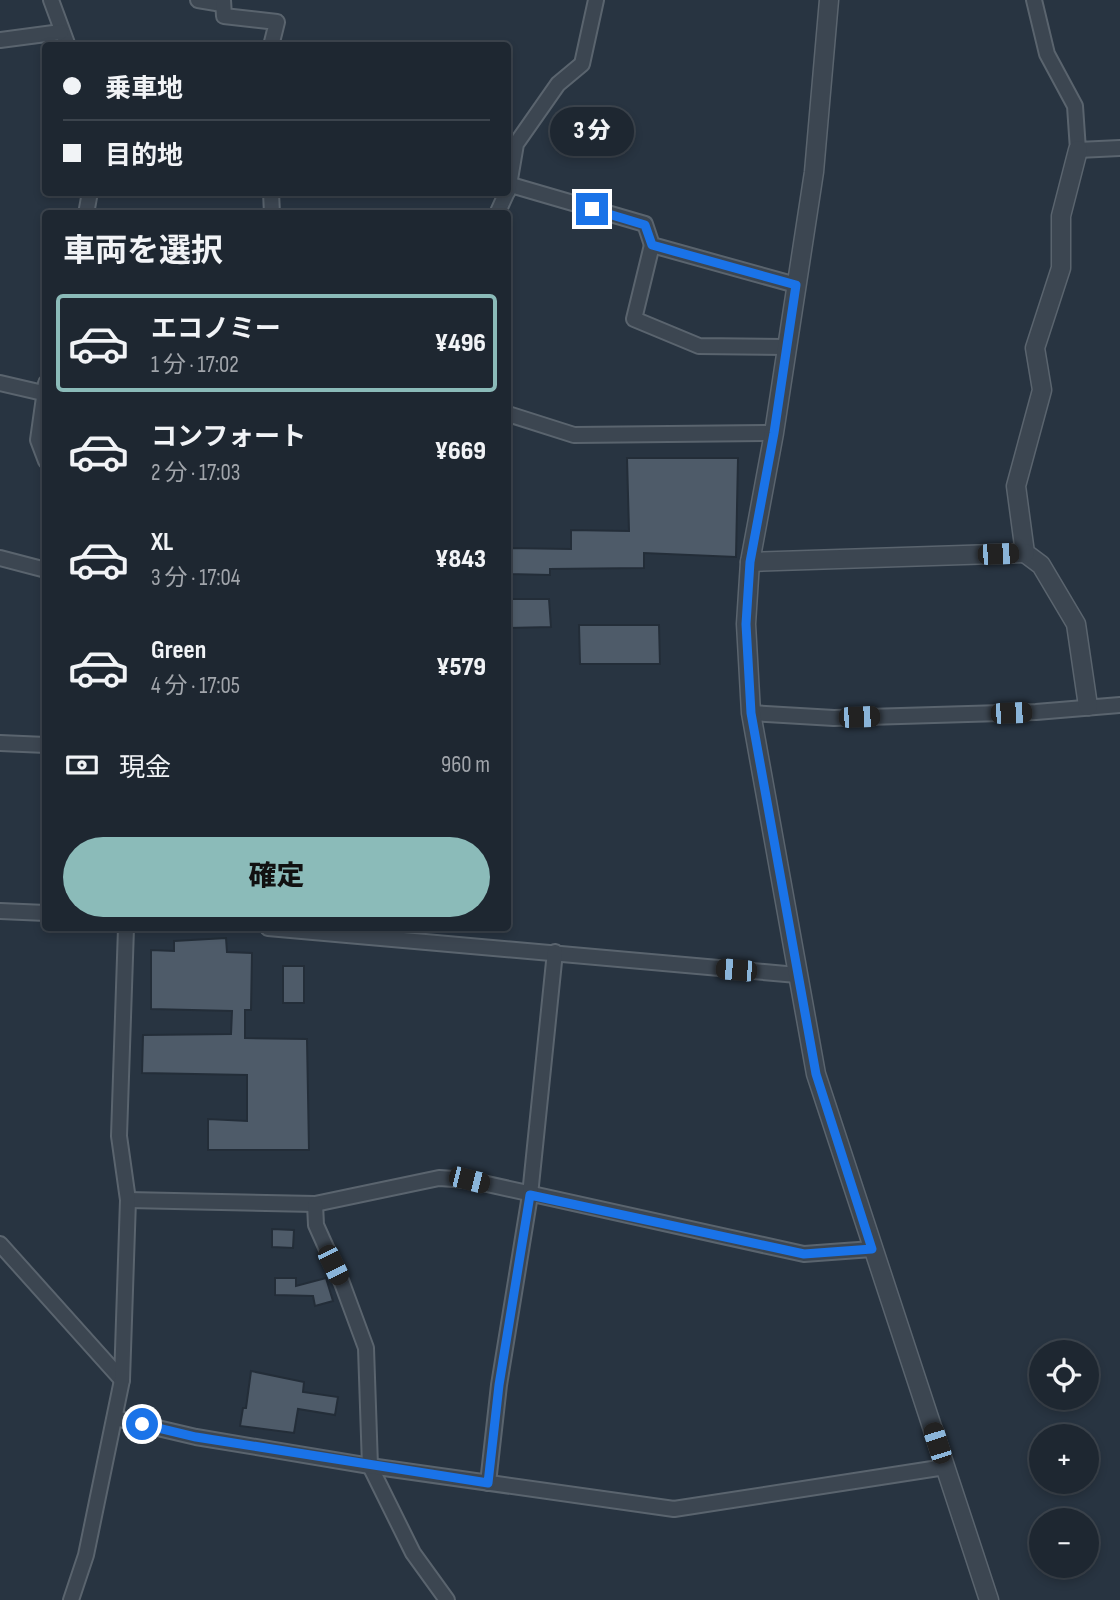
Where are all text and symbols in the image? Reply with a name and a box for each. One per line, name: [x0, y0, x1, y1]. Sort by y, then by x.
text: 乗車地: [105, 74, 183, 105]
callout: 3 分: [550, 108, 634, 156]
text: 3 分: [573, 117, 611, 145]
text: 目的地: [105, 141, 183, 172]
route end: [576, 193, 608, 225]
text: 車両を選択: [63, 232, 223, 271]
icon: car: [67, 312, 130, 375]
text: エコノミー: [151, 314, 281, 345]
text: ¥496: [435, 328, 486, 359]
text: 1 分 · 17:02: [151, 351, 239, 379]
icon: car: [67, 420, 130, 483]
text: コンフォート: [151, 422, 306, 453]
text: ¥669: [435, 436, 486, 467]
text: 2 分 · 17:03: [151, 459, 240, 487]
text: XL: [151, 527, 173, 558]
icon: car: [67, 528, 130, 591]
car: [977, 543, 1020, 565]
text: ¥843: [435, 544, 486, 575]
text: 3 分 · 17:04: [151, 564, 240, 592]
text: Green: [151, 635, 206, 666]
icon: car: [67, 636, 130, 699]
text: ¥579: [436, 652, 486, 683]
text: 4 分 · 17:05: [151, 672, 240, 700]
car: [990, 702, 1033, 724]
car: [838, 706, 881, 728]
icon: cash: [63, 746, 101, 784]
text: 960 m: [441, 751, 490, 779]
text: 現金: [119, 753, 171, 784]
button: 確定: [63, 837, 490, 917]
car: [715, 958, 758, 982]
car: [447, 1165, 492, 1195]
car: [315, 1242, 352, 1288]
map controls: [1029, 1340, 1099, 1578]
button: locate: [1029, 1340, 1099, 1410]
route start: [126, 1408, 158, 1440]
car: [921, 1420, 954, 1466]
button: +: [1029, 1424, 1099, 1494]
button: −: [1029, 1508, 1099, 1578]

